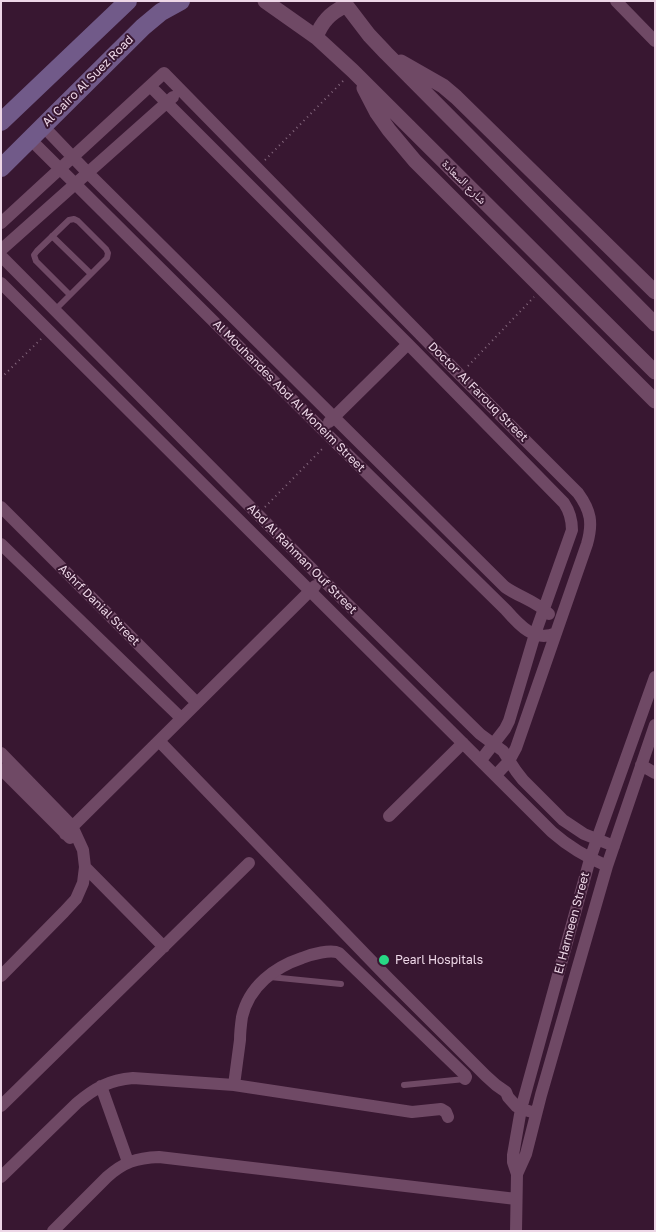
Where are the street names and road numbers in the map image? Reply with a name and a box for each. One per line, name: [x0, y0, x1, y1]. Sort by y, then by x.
street label: Al Cairo Al Suez Road: [40, 33, 136, 129]
street label: شارع السعادة: [439, 157, 489, 207]
street label: Al Mouhandes Abd Al Moneim Street: [210, 317, 368, 475]
street label: Doctor Al Farouq Street: [425, 339, 531, 445]
street label: Abd Al Rahman Ouf Street: [244, 501, 360, 617]
street label: Ashrf Danial Street: [55, 561, 143, 649]
street label: El Harmeen Street: [551, 870, 593, 976]

